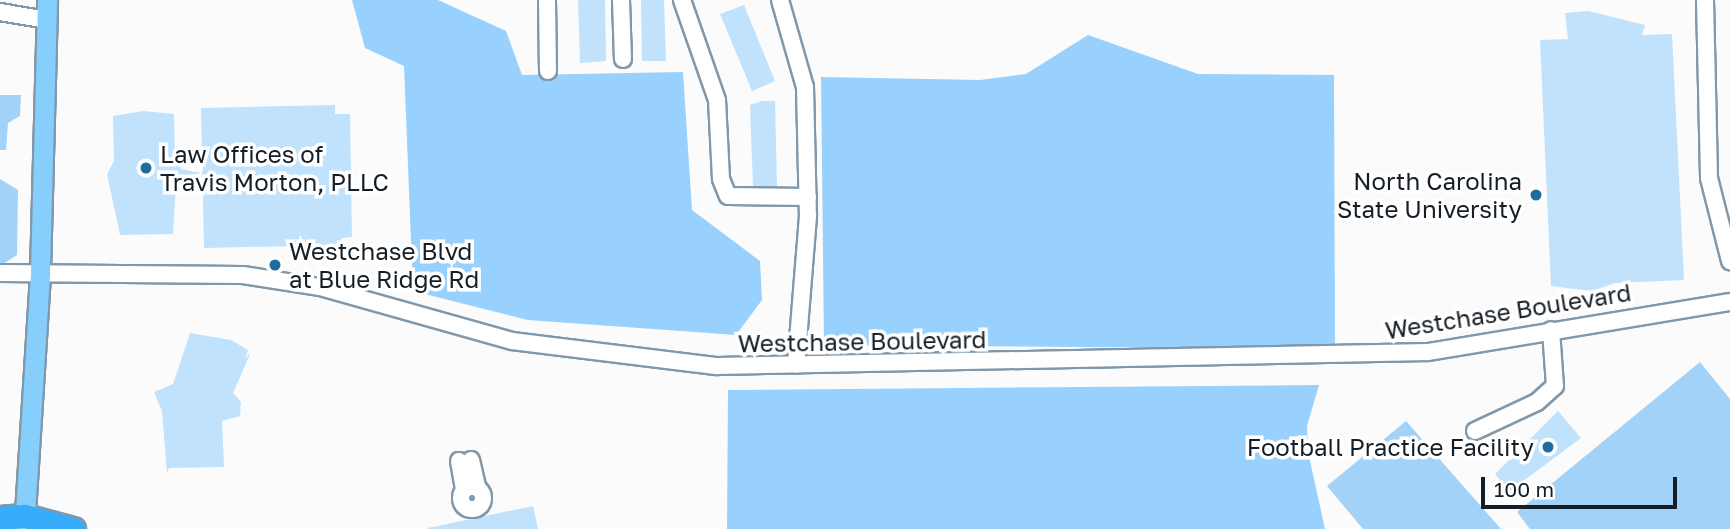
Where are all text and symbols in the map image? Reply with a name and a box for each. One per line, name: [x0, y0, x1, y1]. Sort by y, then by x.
place label: Law Offices of Travis Morton, PLLC: [160, 140, 389, 196]
marker: Law Offices of Travis Morton, PLLC: [138, 160, 154, 176]
place label: North Carolina State University: [1337, 167, 1522, 223]
marker: North Carolina State University: [1528, 187, 1544, 203]
place label: Westchase Blvd at Blue Ridge Rd: [289, 237, 479, 293]
marker: Westchase Blvd at Blue Ridge Rd: [267, 257, 283, 273]
street label: Westchase Boulevard: [1383, 277, 1633, 345]
street label: Westchase Boulevard: [738, 324, 986, 358]
place label: Football Practice Facility: [1247, 433, 1534, 461]
marker: Football Practice Facility: [1540, 439, 1556, 455]
scale bar: [1485, 462, 1681, 506]
text: 100 m: [1494, 476, 1554, 502]

